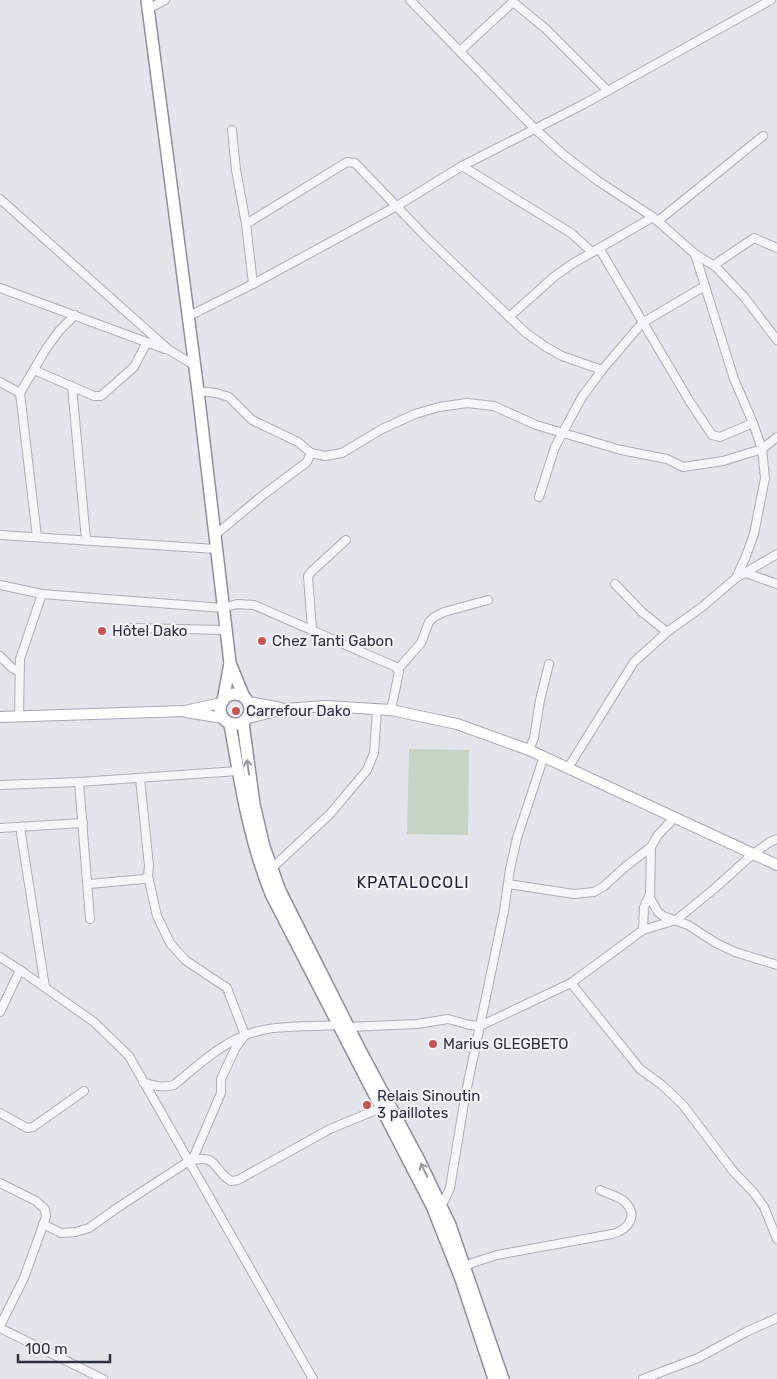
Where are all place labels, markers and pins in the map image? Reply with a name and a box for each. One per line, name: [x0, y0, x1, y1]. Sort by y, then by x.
place label: Hôtel Dako: [112, 622, 187, 640]
marker: Hôtel Dako: [96, 625, 108, 637]
place label: Chez Tanti Gabon: [272, 632, 393, 650]
marker: Chez Tanti Gabon: [256, 635, 268, 647]
place label: Carrefour Dako: [246, 702, 351, 720]
marker: Carrefour Dako: [230, 705, 242, 717]
place label: Marius GLEGBETO: [443, 1035, 568, 1053]
marker: Marius GLEGBETO: [427, 1038, 439, 1050]
place label: Relais Sinoutin 3 paillotes: [377, 1087, 480, 1122]
marker: Relais Sinoutin 3 paillotes: [361, 1099, 373, 1111]

